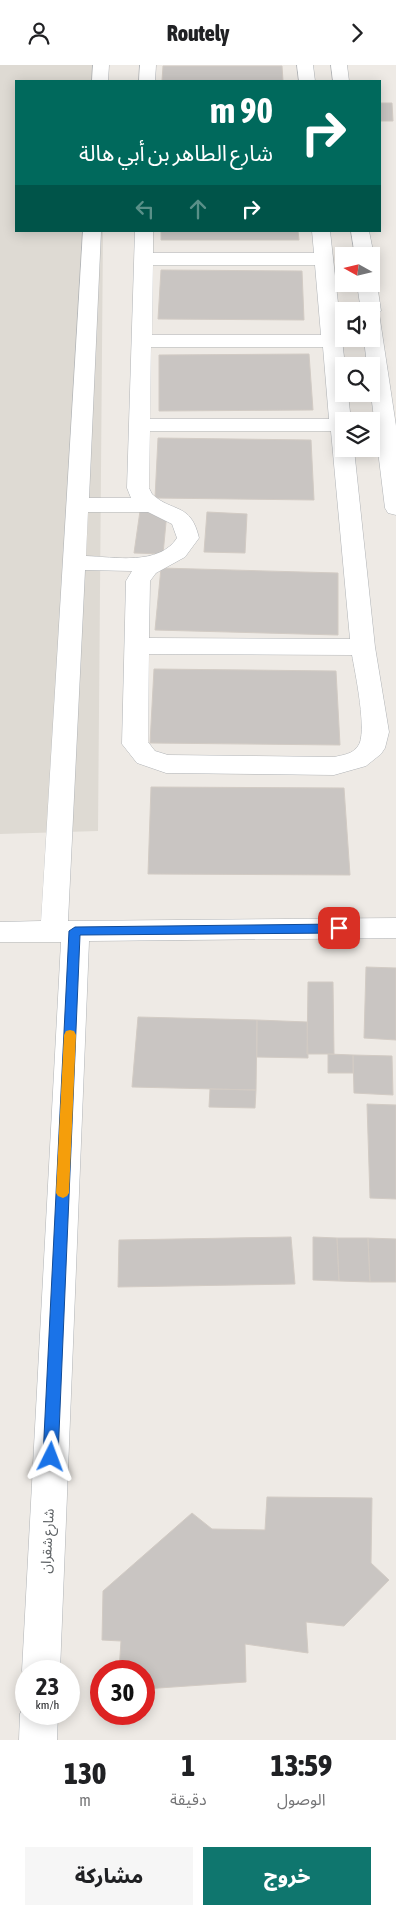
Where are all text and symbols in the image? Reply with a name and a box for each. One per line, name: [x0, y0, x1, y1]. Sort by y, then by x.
icon: person: [25, 19, 53, 47]
icon: forward: [343, 19, 371, 47]
text: Routely: [167, 20, 229, 46]
text: 90 m: [210, 90, 273, 130]
icon: right: [291, 100, 356, 165]
text: شارع الطاهر بن أبي هالة: [79, 140, 273, 166]
icon: left: [131, 195, 159, 223]
icon: ahead: [184, 195, 212, 223]
icon: right: [237, 195, 265, 223]
north arrow: [335, 247, 380, 293]
map controls: [335, 247, 380, 457]
button: sound: [335, 302, 380, 347]
button: search: [335, 357, 380, 402]
button: layers: [335, 412, 380, 457]
pin: [318, 907, 360, 949]
icon: arrive: [325, 914, 353, 942]
position arrow: [24, 1430, 76, 1482]
street label: شارع شقران: [37, 1508, 60, 1574]
speed limit sign: 30: [90, 1660, 155, 1725]
text: 23: [36, 1672, 59, 1700]
text: km/h: [36, 1698, 59, 1712]
text: 1: [181, 1748, 195, 1782]
text: 13:59: [270, 1748, 332, 1782]
text: 130: [64, 1756, 106, 1790]
text: دقيقة: [170, 1790, 207, 1808]
text: الوصول: [277, 1790, 326, 1808]
text: m: [79, 1791, 91, 1809]
button: مشاركة: [25, 1847, 193, 1905]
button: خروج: [203, 1847, 371, 1905]

